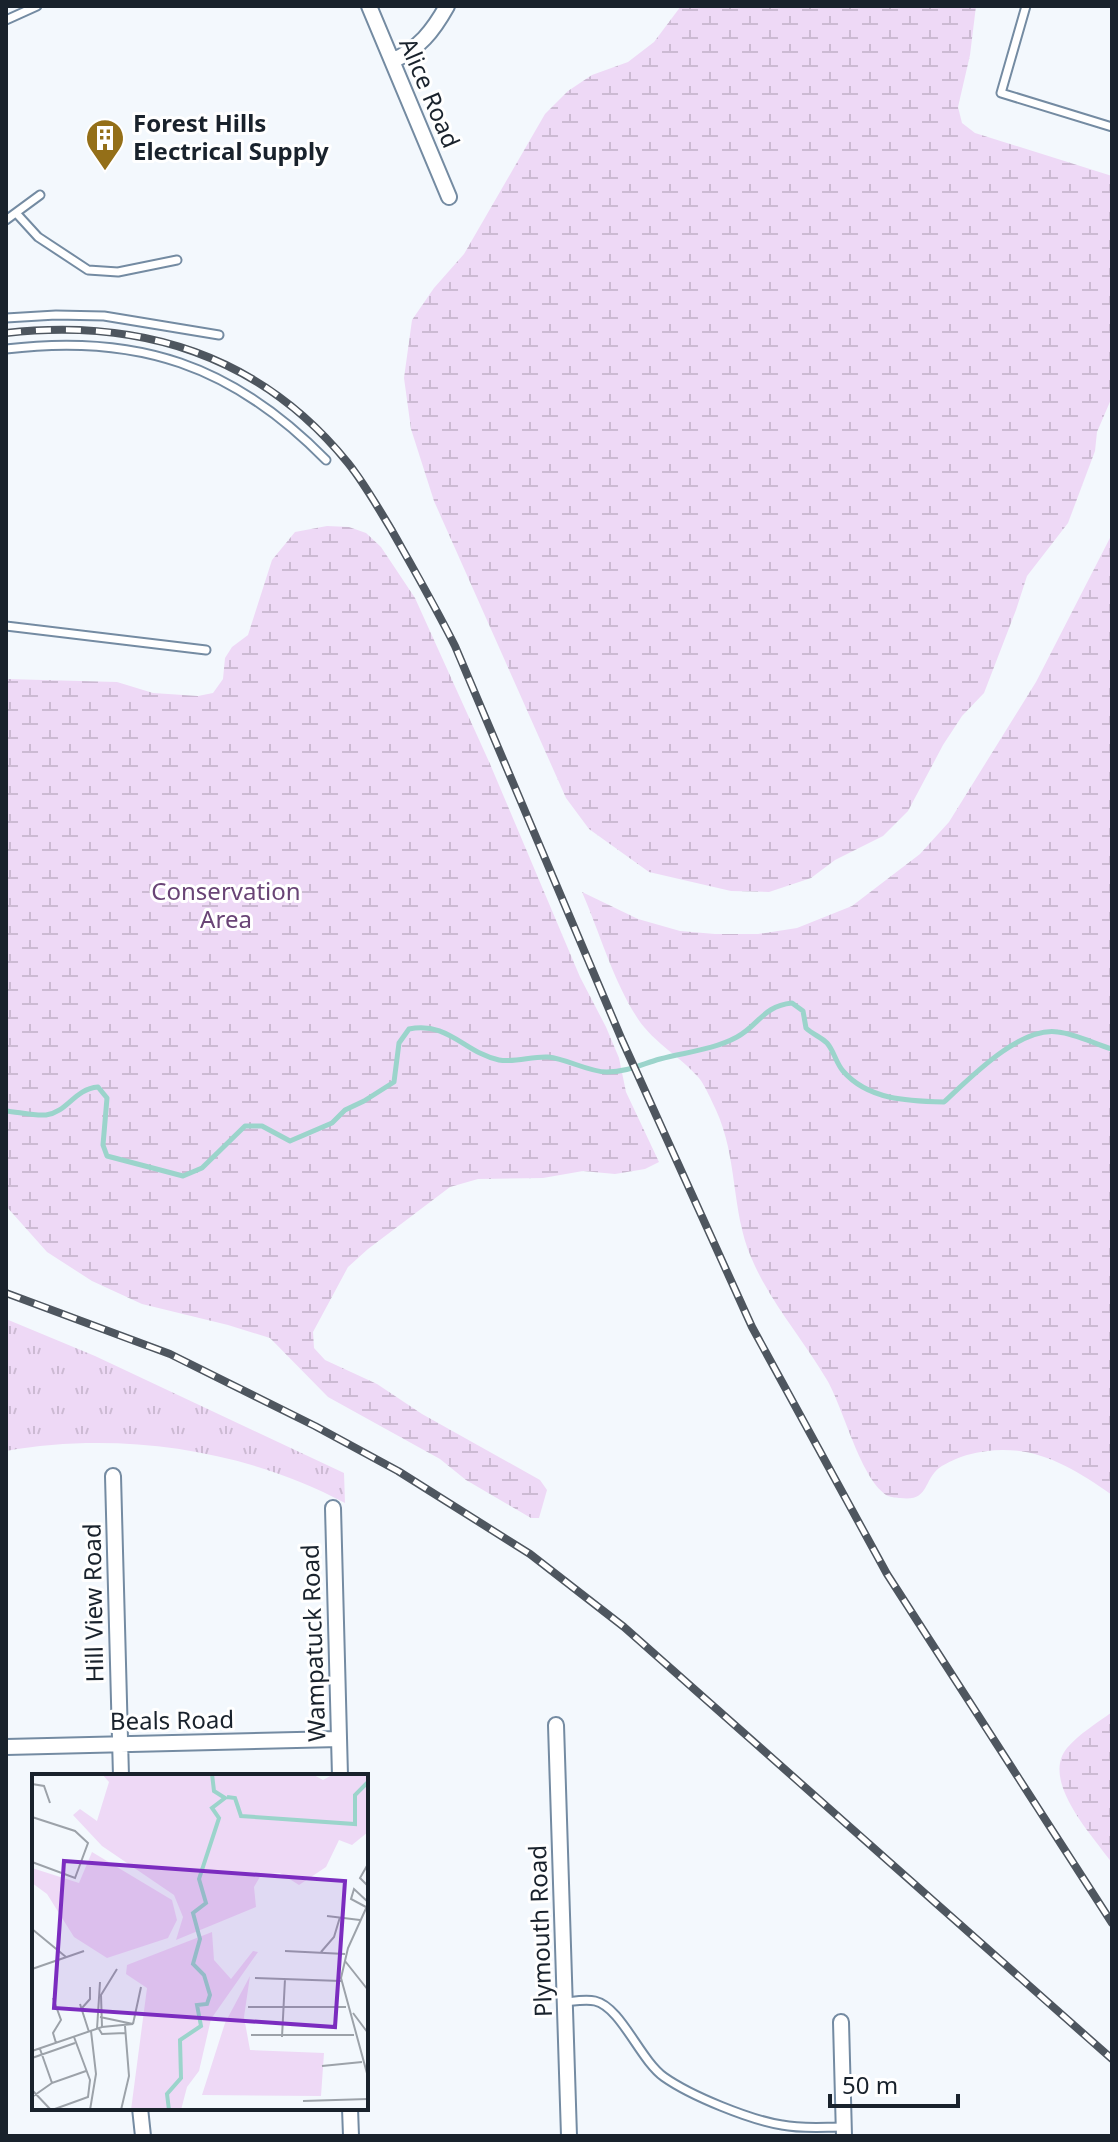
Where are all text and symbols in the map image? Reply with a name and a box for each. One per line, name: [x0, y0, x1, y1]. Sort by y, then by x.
street label: Alice Road: [392, 32, 468, 153]
place label: Forest Hills Electrical Supply: [133, 106, 329, 167]
building icon: Forest Hills Electrical Supply: [84, 117, 126, 172]
park label: Conservation Area: [151, 874, 301, 935]
street label: Hill View Road: [75, 1523, 110, 1683]
street label: Wampatuck Road: [293, 1544, 332, 1742]
street label: Beals Road: [110, 1702, 234, 1737]
inset map: [32, 1774, 368, 2110]
street label: Plymouth Road: [520, 1844, 559, 2018]
scale bar: [830, 2058, 958, 2108]
text: 50 m: [842, 2068, 898, 2101]

